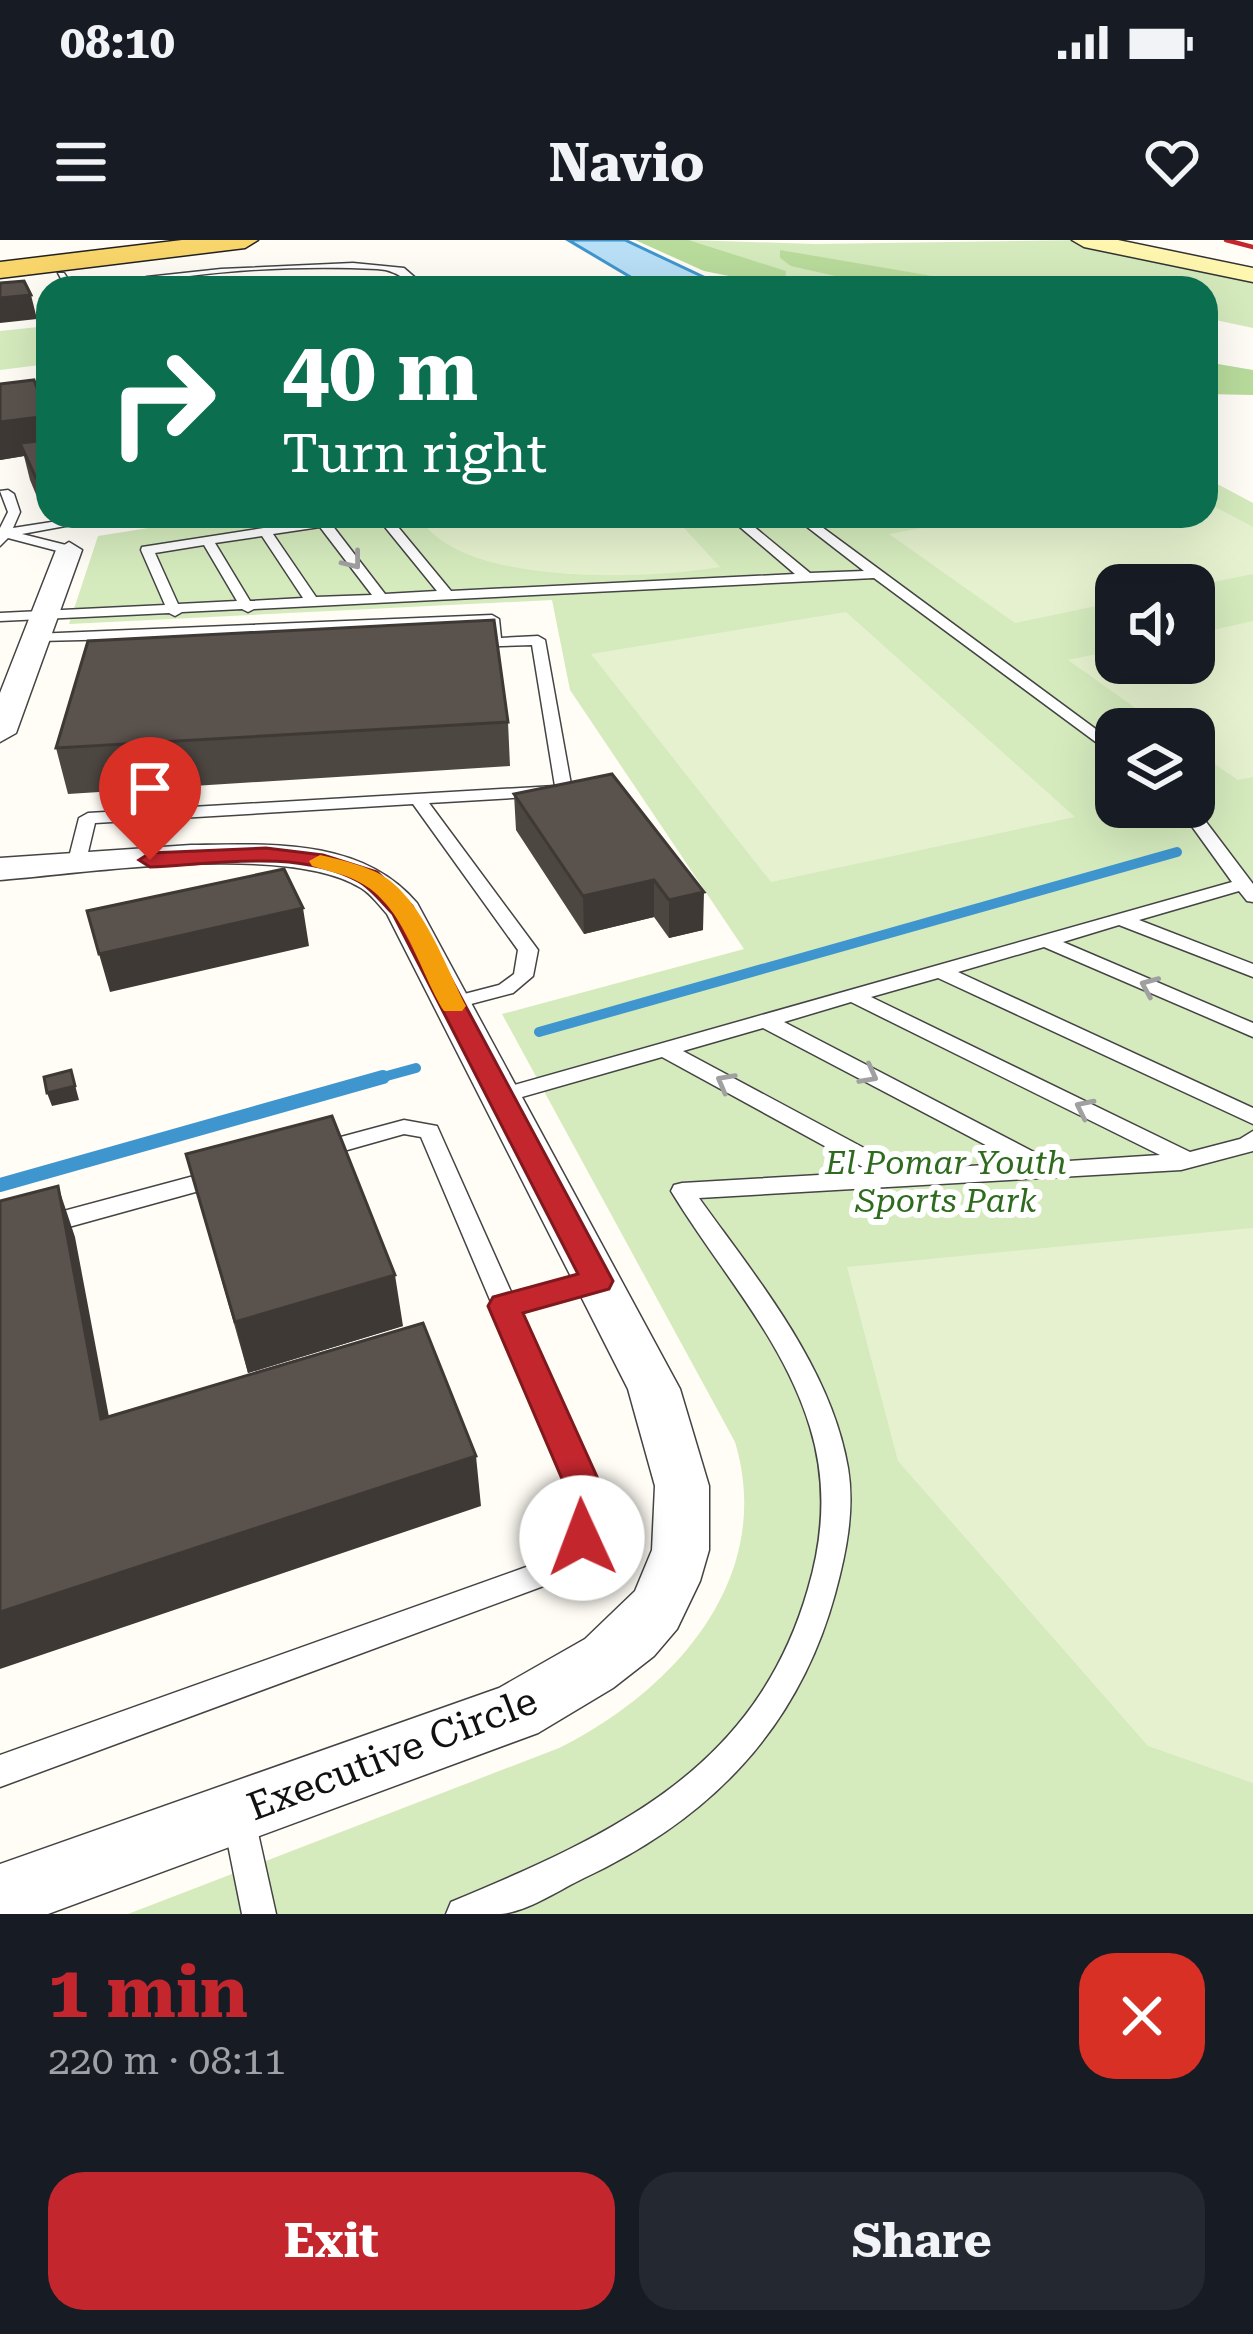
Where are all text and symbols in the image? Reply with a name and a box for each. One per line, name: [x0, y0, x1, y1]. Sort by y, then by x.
text: 08:10: [60, 16, 175, 69]
icon: menu: [48, 129, 114, 195]
icon: heart: [1139, 129, 1205, 195]
text: Navio: [548, 131, 705, 194]
text: 40 m: [282, 322, 478, 420]
icon: right: [84, 324, 240, 480]
text: Turn right: [282, 422, 547, 485]
one-way arrow: [339, 548, 360, 570]
map controls: [1095, 564, 1215, 828]
button: sound: [1095, 564, 1215, 684]
button: layers: [1095, 708, 1215, 828]
pin: [99, 737, 201, 860]
icon: arrive: [117, 755, 183, 821]
one-way arrow: [1140, 977, 1162, 1001]
one-way arrow: [857, 1061, 879, 1084]
one-way arrow: [717, 1073, 738, 1096]
one-way arrow: [1075, 1099, 1096, 1123]
park label: El Pomar Youth Sports Park: [824, 1143, 1067, 1220]
position arrow: [519, 1475, 645, 1601]
street label: Executive Circle: [241, 1678, 544, 1830]
text: 1 min: [48, 1950, 248, 2035]
button: close: [1079, 1953, 1205, 2079]
text: 220 m · 08:11: [48, 2038, 286, 2084]
button: Exit: [48, 2172, 615, 2310]
button: Share: [639, 2172, 1205, 2310]

